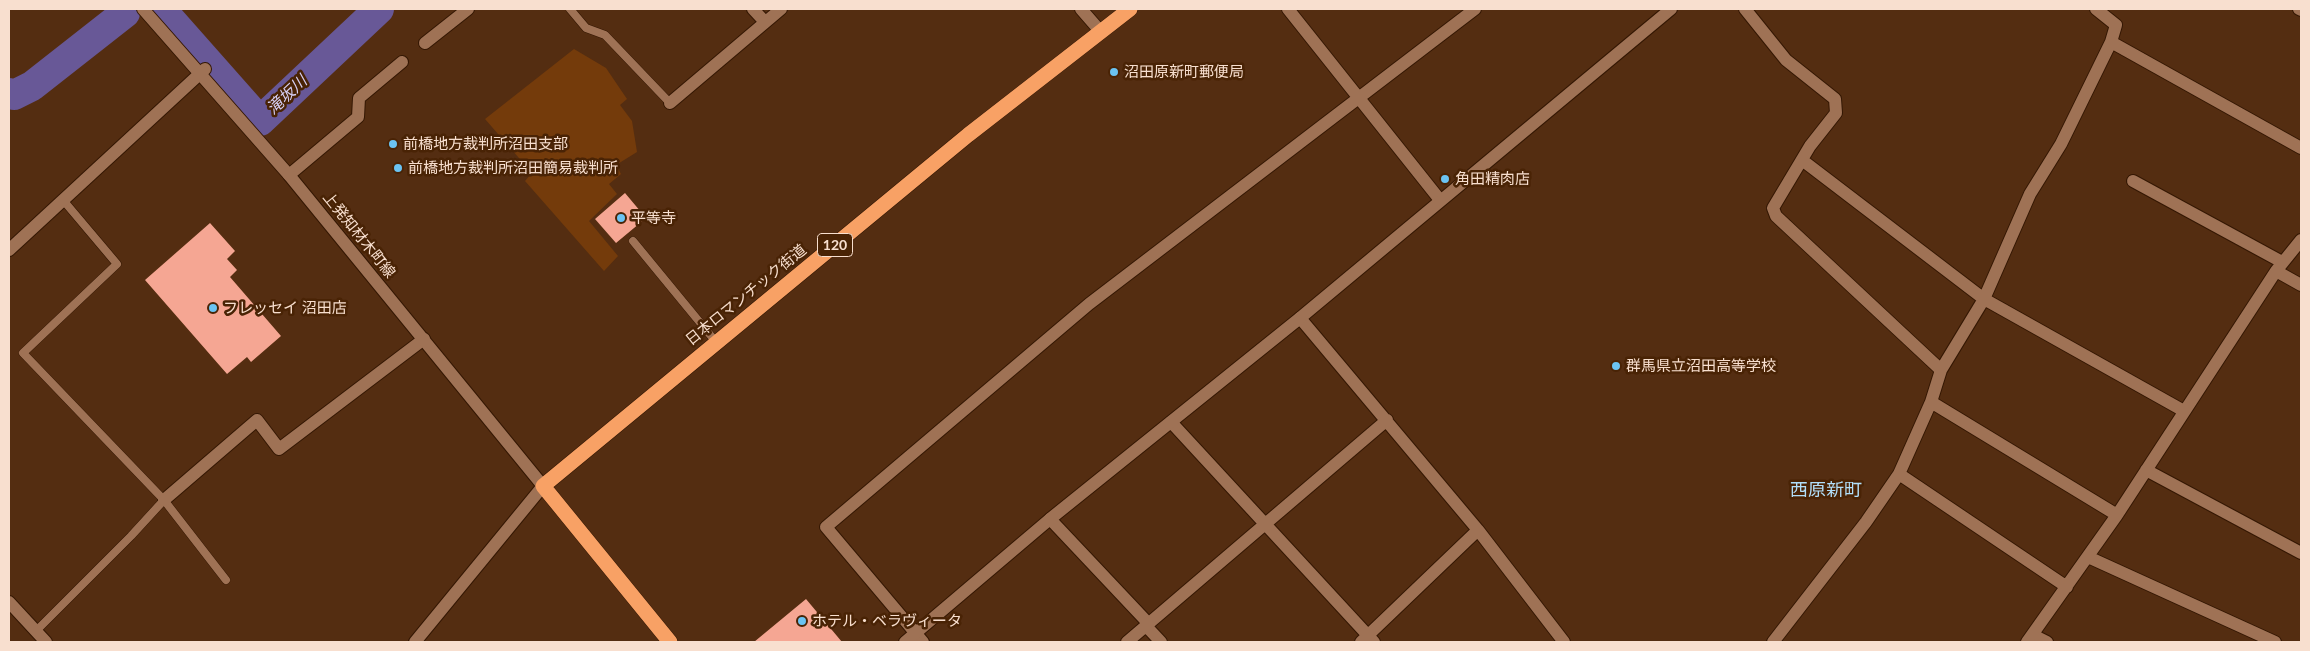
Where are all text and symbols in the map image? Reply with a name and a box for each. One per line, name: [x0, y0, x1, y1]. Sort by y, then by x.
place label: 沼田原新町郵便局: [1124, 63, 1244, 81]
marker: 沼田原新町郵便局: [1108, 66, 1120, 78]
water label: 滝坂川: [263, 72, 311, 118]
place label: 前橋地方裁判所沼田支部: [403, 135, 568, 153]
marker: 前橋地方裁判所沼田支部: [387, 138, 399, 150]
place label: 前橋地方裁判所沼田簡易裁判所: [408, 159, 618, 177]
marker: 前橋地方裁判所沼田簡易裁判所: [392, 162, 404, 174]
place label: 角田精肉店: [1455, 170, 1530, 188]
marker: 角田精肉店: [1439, 173, 1451, 185]
street label: 上発知材木町線: [319, 189, 399, 281]
place label: 平等寺: [631, 209, 676, 227]
marker: 平等寺: [615, 212, 627, 224]
road number: 120: [818, 234, 852, 256]
street label: 日本ロマンチック街道: [682, 241, 810, 349]
place label: フレッセイ 沼田店: [223, 299, 347, 317]
marker: フレッセイ 沼田店: [207, 302, 219, 314]
place label: 群馬県立沼田高等学校: [1626, 357, 1776, 375]
marker: 群馬県立沼田高等学校: [1610, 360, 1622, 372]
district label: 西原新町: [1790, 479, 1862, 501]
place label: ホテル・ベラヴィータ: [812, 612, 962, 630]
marker: ホテル・ベラヴィータ: [796, 615, 808, 627]

